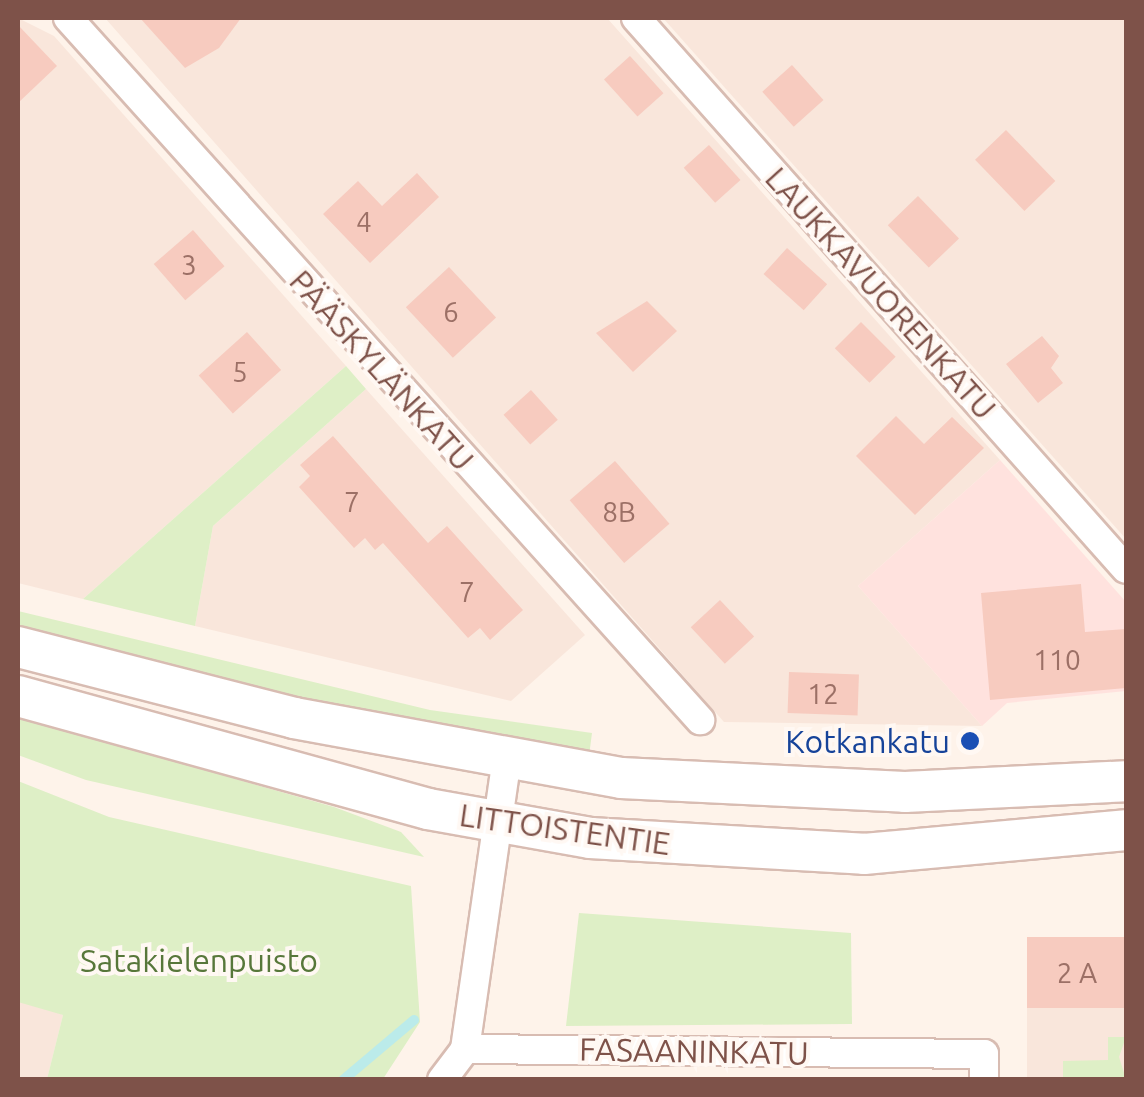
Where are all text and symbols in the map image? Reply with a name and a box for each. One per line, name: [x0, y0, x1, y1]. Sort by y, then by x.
street label: LAUKKAVUORENKATU: [758, 159, 1004, 427]
house number: 4: [356, 205, 372, 239]
house number: 3: [181, 248, 197, 282]
street label: PÄÄSKYLÄNKATU: [282, 262, 482, 478]
house number: 6: [443, 295, 459, 329]
house number: 5: [232, 355, 248, 389]
house number: 7: [344, 485, 360, 519]
house number: 8B: [602, 495, 636, 529]
house number: 7: [459, 575, 475, 609]
house number: 110: [1033, 643, 1081, 677]
house number: 12: [807, 677, 839, 711]
place label: Kotkankatu: [785, 722, 950, 760]
marker: Kotkankatu: [959, 730, 981, 752]
street label: LITTOISTENTIE: [457, 795, 673, 863]
park label: Satakielenpuisto: [80, 941, 318, 979]
house number: 2 A: [1057, 956, 1097, 990]
street label: FASAANINKATU: [579, 1030, 809, 1072]

